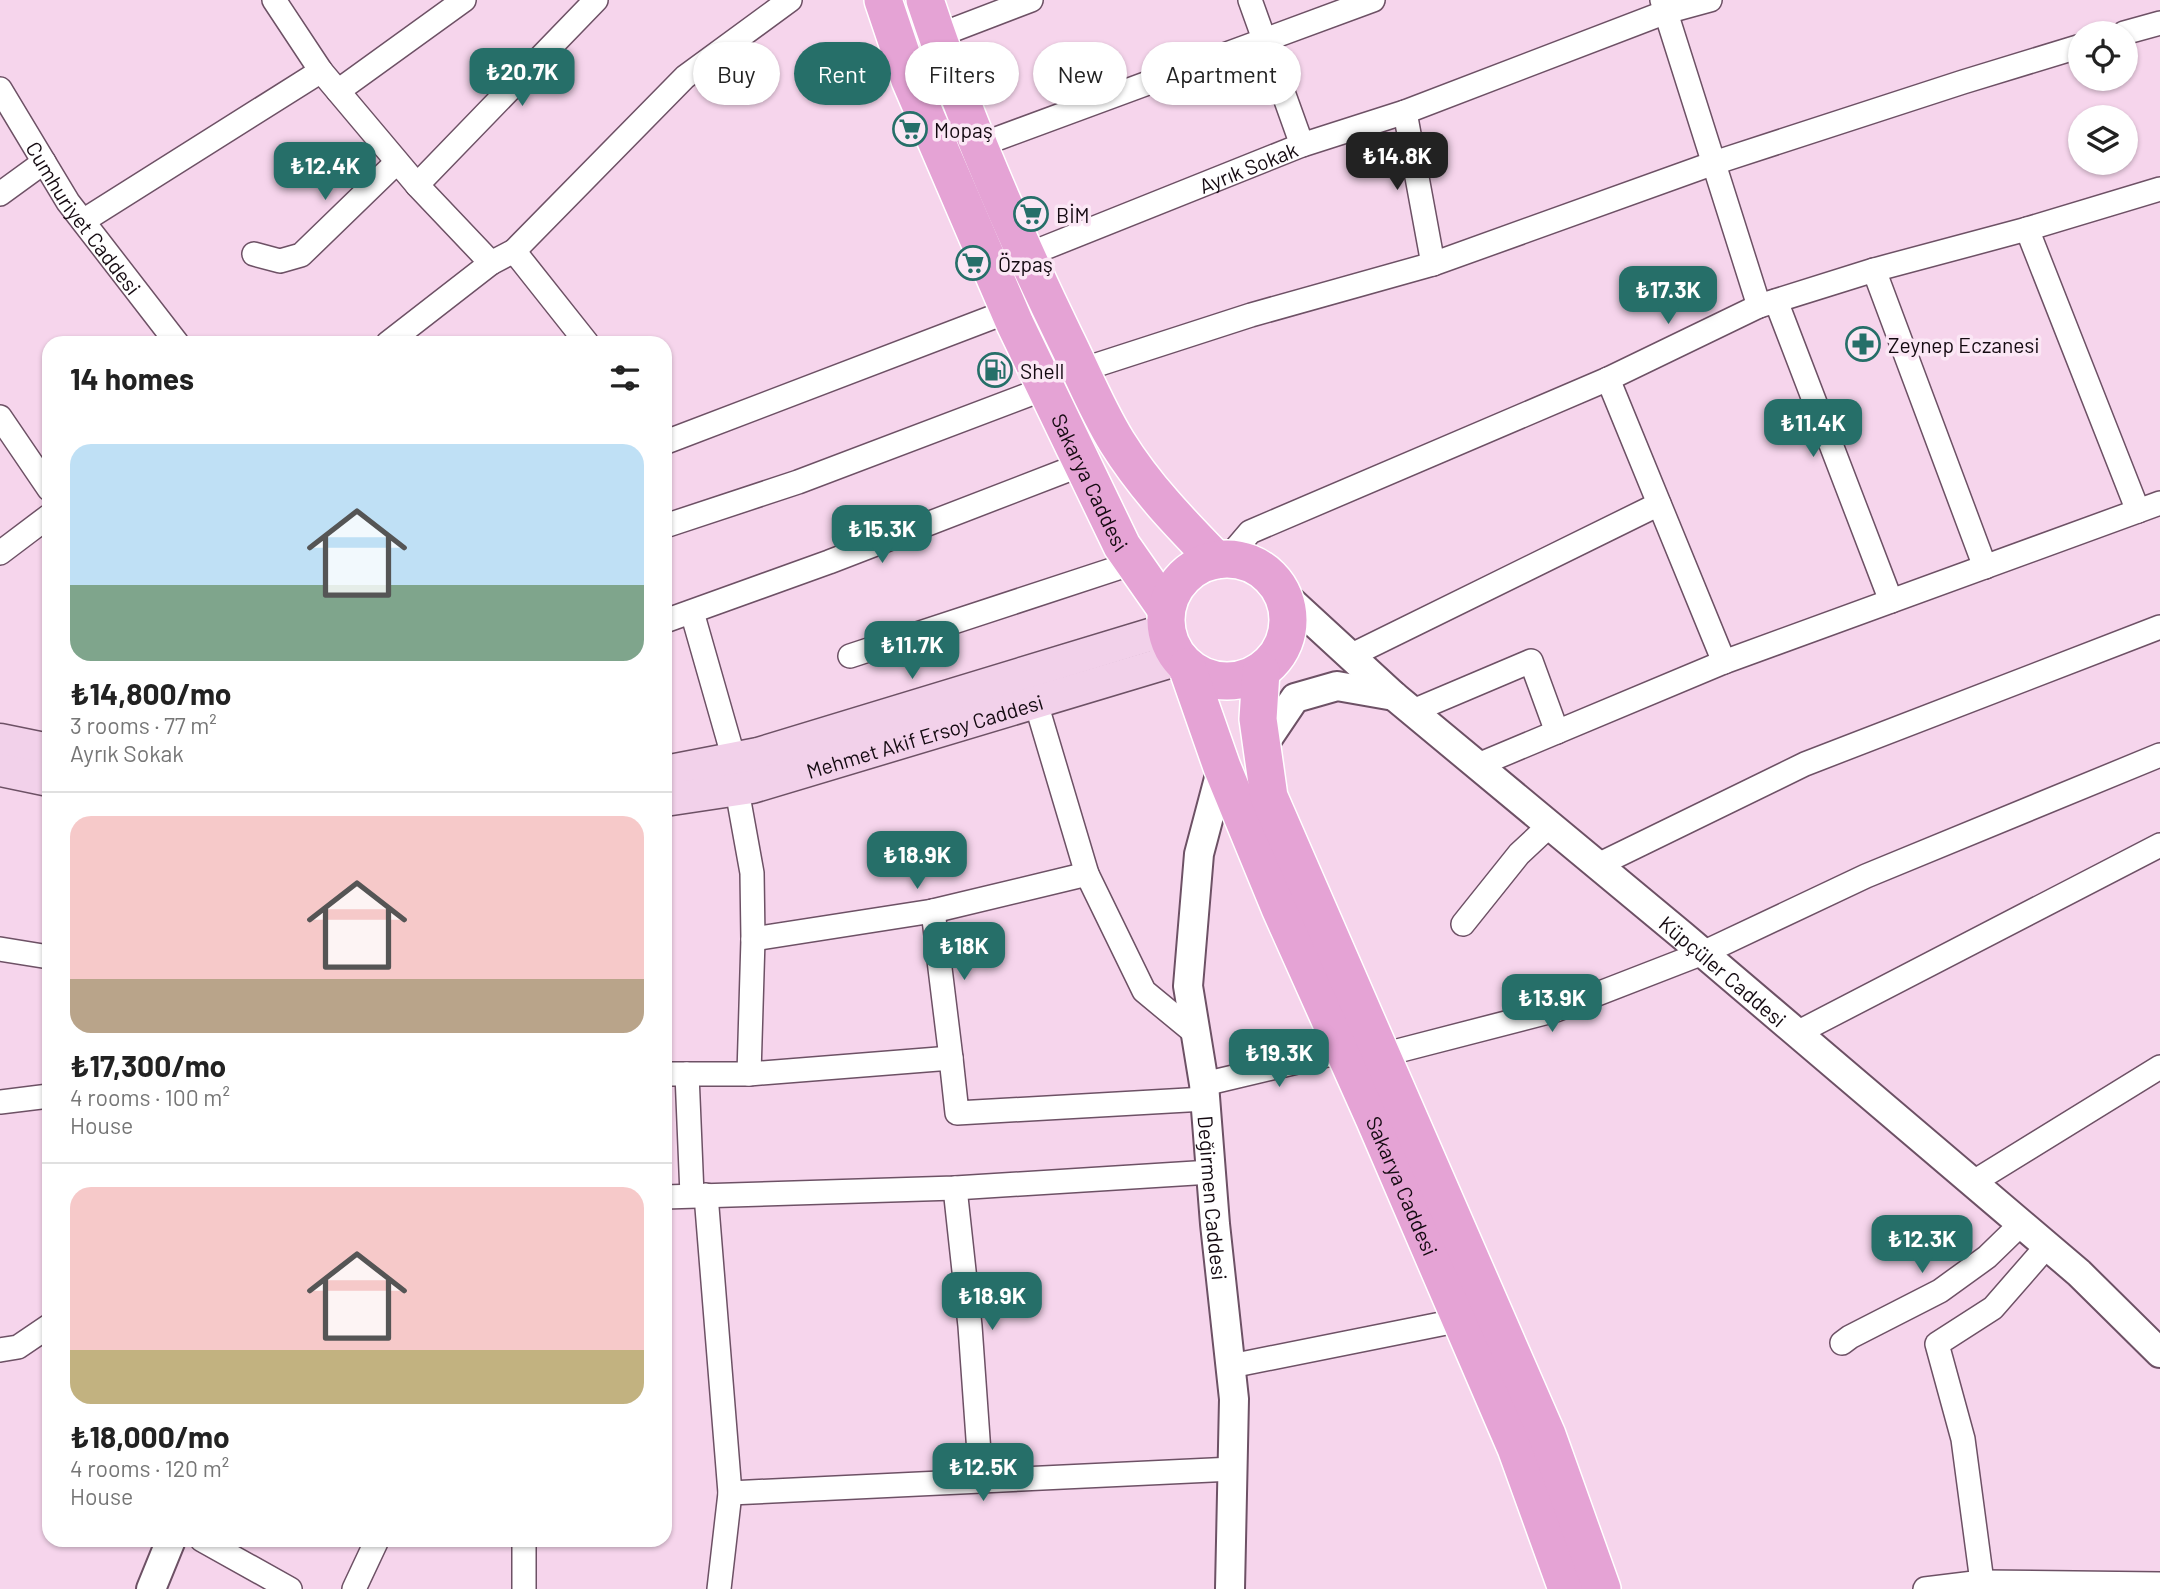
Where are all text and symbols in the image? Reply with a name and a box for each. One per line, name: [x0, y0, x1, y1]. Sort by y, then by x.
map controls: [2068, 21, 2138, 175]
button: locate: [2068, 21, 2138, 91]
chip: Buy: [693, 42, 780, 105]
chip: Rent: [794, 42, 891, 105]
chip: Filters: [905, 42, 1019, 105]
chip: New: [1033, 42, 1127, 105]
chip: Apartment: [1141, 42, 1301, 105]
pin: ₺20.7K: [465, 48, 579, 108]
text: ₺20.7K: [486, 57, 558, 85]
button: layers: [2068, 105, 2138, 175]
supermarket icon: Mopaş: [891, 110, 929, 148]
place label: Mopaş: [934, 117, 993, 142]
pin: ₺14.8K: [1340, 132, 1454, 192]
street label: Ayrık Sokak: [1195, 136, 1301, 198]
street label: Cumhuriyet Caddesi: [22, 137, 147, 299]
text: ₺14.8K: [1362, 141, 1432, 169]
pin: ₺12.4K: [268, 142, 382, 202]
text: ₺12.4K: [290, 151, 360, 179]
supermarket icon: BİM: [1012, 195, 1050, 233]
place label: BİM: [1056, 202, 1090, 227]
supermarket icon: Özpaş: [954, 244, 992, 282]
place label: Özpaş: [998, 251, 1053, 276]
pin: ₺17.3K: [1611, 266, 1725, 326]
text: ₺17.3K: [1635, 275, 1701, 303]
pharmacy icon: Zeynep Eczanesi: [1844, 325, 1882, 363]
place label: Zeynep Eczanesi: [1888, 332, 2040, 357]
fuel station icon: Shell: [976, 351, 1014, 389]
place label: Shell: [1020, 358, 1064, 383]
icon: filters: [606, 359, 644, 397]
text: 14 homes: [70, 360, 194, 396]
pin: ₺11.4K: [1756, 400, 1870, 459]
text: ₺11.4K: [1780, 408, 1846, 436]
street label: Sakarya Caddesi: [1047, 409, 1134, 556]
icon: home: [294, 490, 420, 616]
pin: ₺15.3K: [825, 505, 939, 565]
text: ₺15.3K: [848, 514, 916, 542]
pin: ₺11.7K: [855, 622, 969, 681]
text: ₺11.7K: [880, 630, 944, 658]
text: ₺14,800/mo: [70, 675, 232, 711]
street label: Mehmet Akif Ersoy Caddesi: [803, 688, 1046, 783]
text: 3 rooms · 77 m²: [70, 711, 217, 739]
text: Ayrık Sokak: [70, 739, 184, 767]
pin: ₺18.9K: [860, 832, 974, 891]
text: ₺18.9K: [883, 840, 951, 868]
icon: home: [294, 862, 420, 988]
street label: Küpçüler Caddesi: [1655, 910, 1792, 1031]
pin: ₺18K: [923, 922, 1005, 982]
text: ₺18K: [939, 931, 989, 959]
pin: ₺13.9K: [1495, 974, 1609, 1034]
text: ₺13.9K: [1518, 983, 1586, 1011]
pin: ₺19.3K: [1222, 1030, 1336, 1089]
text: ₺19.3K: [1245, 1038, 1313, 1066]
text: ₺17,300/mo: [70, 1047, 226, 1083]
text: 4 rooms · 100 m²: [70, 1083, 230, 1111]
text: House: [70, 1111, 133, 1139]
street label: Sakarya Caddesi: [1362, 1112, 1444, 1259]
street label: Değirmen Caddesi: [1194, 1115, 1234, 1281]
pin: ₺12.3K: [1865, 1216, 1979, 1275]
text: ₺12.3K: [1888, 1224, 1956, 1252]
icon: home: [294, 1233, 420, 1359]
pin: ₺18.9K: [935, 1272, 1049, 1332]
text: ₺18.9K: [958, 1281, 1026, 1309]
text: ₺18,000/mo: [70, 1418, 230, 1454]
pin: ₺12.5K: [926, 1444, 1040, 1503]
text: ₺12.5K: [949, 1452, 1017, 1480]
text: 4 rooms · 120 m²: [70, 1454, 229, 1482]
text: House: [70, 1482, 133, 1510]

